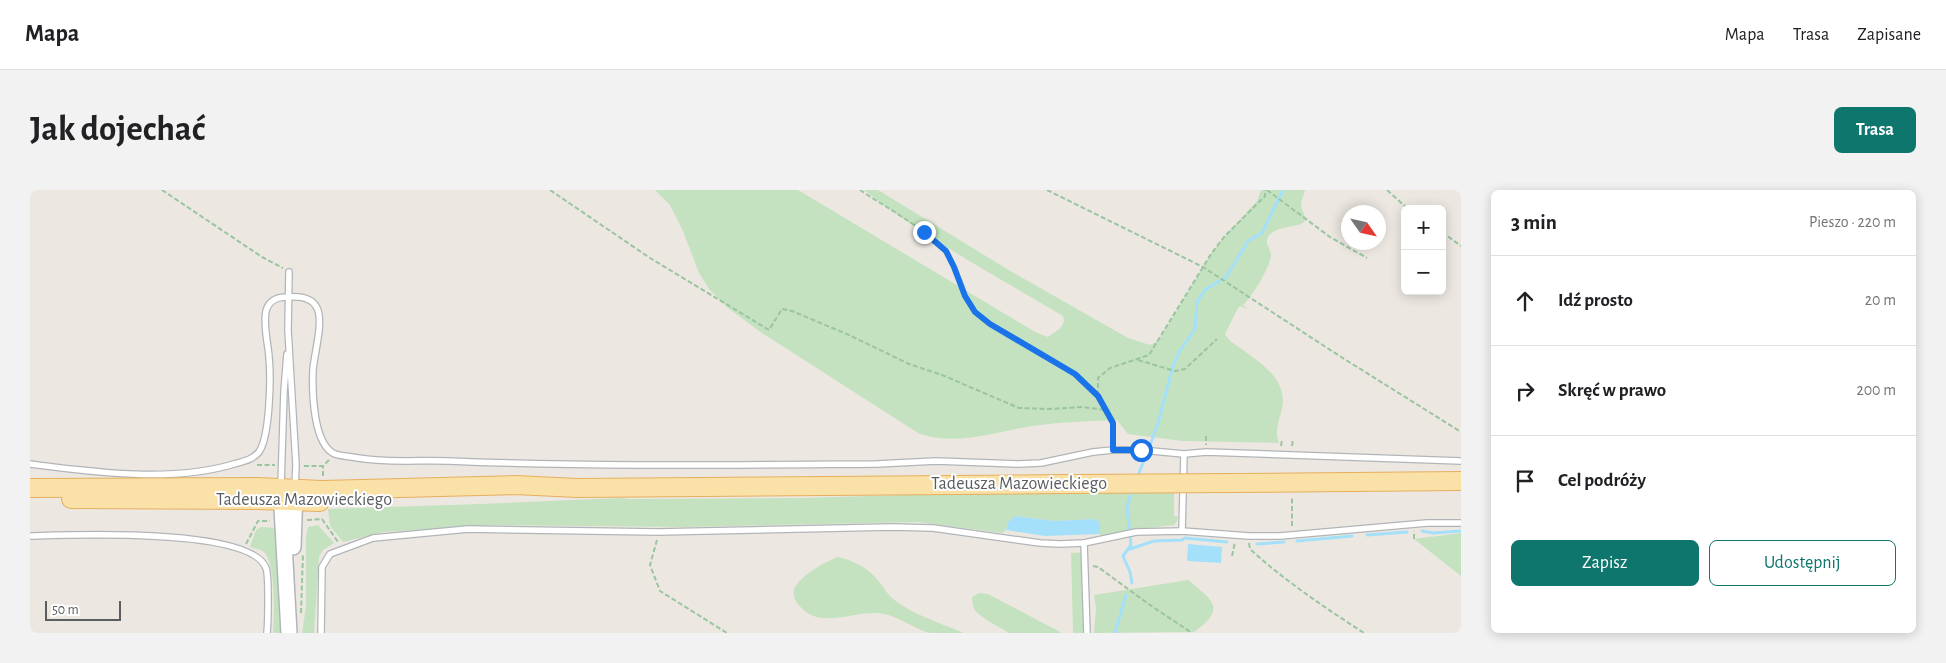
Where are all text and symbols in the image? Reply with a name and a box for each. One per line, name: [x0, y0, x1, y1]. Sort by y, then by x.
text: Mapa: [25, 22, 79, 46]
text: Mapa: [1725, 26, 1765, 44]
text: Trasa: [1793, 26, 1829, 44]
text: Zapisane: [1857, 26, 1921, 44]
button: Trasa: [1834, 107, 1916, 153]
text: Jak dojechać: [30, 112, 205, 147]
north arrow: [1341, 205, 1386, 250]
map controls: [1401, 205, 1446, 295]
button: +: [1401, 205, 1446, 250]
text: 3 min: [1511, 212, 1557, 233]
text: Pieszo · 220 m: [1809, 214, 1896, 230]
route end: [913, 221, 936, 244]
button: −: [1401, 250, 1446, 295]
icon: ahead: [1511, 287, 1539, 315]
text: Idź prosto: [1558, 291, 1633, 310]
text: 20 m: [1865, 292, 1896, 308]
icon: right: [1511, 377, 1539, 405]
text: Skręć w prawo: [1558, 381, 1666, 400]
text: 200 m: [1856, 382, 1896, 398]
route start: [1130, 439, 1153, 462]
icon: arrive: [1511, 467, 1539, 495]
text: Cel podróży: [1558, 471, 1646, 490]
street label: Tadeusza Mazowieckiego: [931, 475, 1107, 493]
street label: Tadeusza Mazowieckiego: [216, 491, 392, 509]
button: Zapisz: [1511, 540, 1699, 586]
button: Udostępnij: [1709, 540, 1896, 586]
scale bar: [45, 598, 121, 621]
text: 50 m: [52, 603, 79, 617]

